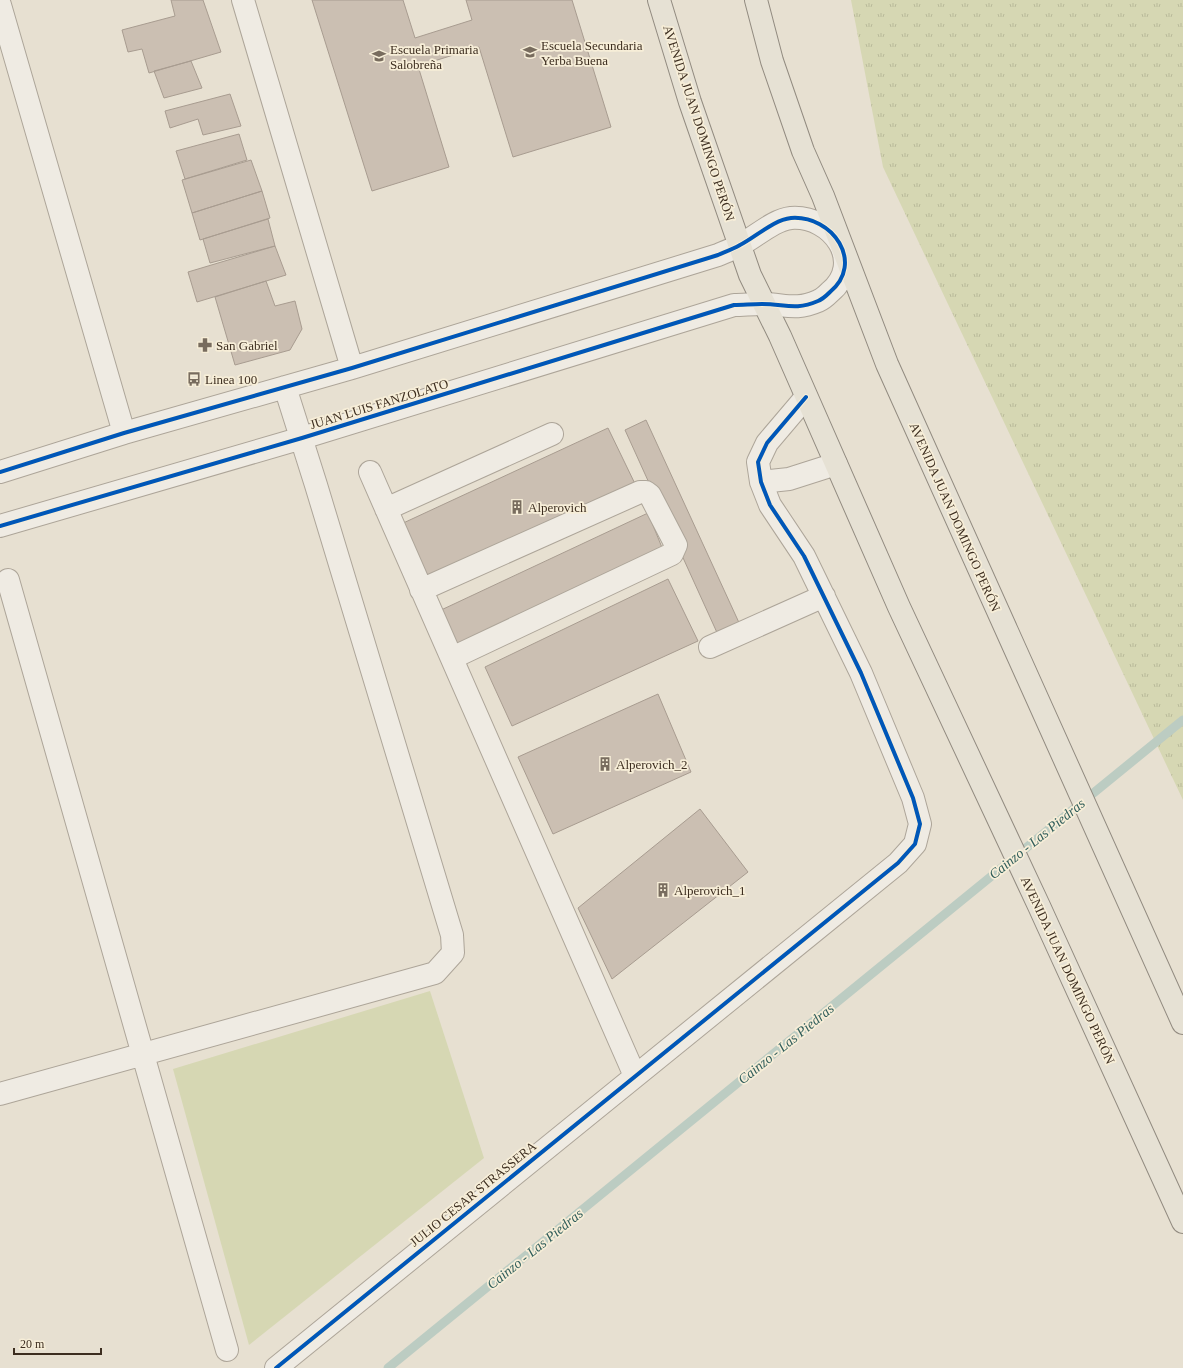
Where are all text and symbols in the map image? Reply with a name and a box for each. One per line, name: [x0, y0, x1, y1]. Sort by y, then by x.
street label: AVENIDA JUAN DOMINGO PERÓN: [660, 23, 738, 223]
place label: Escuela Secundaria Yerba Buena: [541, 38, 643, 68]
place label: Escuela Primaria Salobreña: [390, 42, 479, 72]
school or university icon: Escuela Secundaria Yerba Buena: [522, 44, 538, 60]
school or university icon: Escuela Primaria Salobreña: [371, 48, 387, 64]
pharmacy icon: San Gabriel: [197, 337, 213, 353]
place label: San Gabriel: [216, 338, 278, 353]
bus stop icon: Linea 100: [186, 371, 202, 387]
place label: Linea 100: [205, 372, 257, 387]
street label: JUAN LUIS FANZOLATO: [308, 376, 450, 432]
street label: AVENIDA JUAN DOMINGO PERÓN: [906, 420, 1004, 614]
building icon: Alperovich: [509, 499, 525, 515]
place label: Alperovich: [528, 500, 587, 515]
building icon: Alperovich_2: [597, 756, 613, 772]
place label: Alperovich_2: [616, 757, 687, 772]
water label: Cainzo - Las Piedras: [986, 795, 1088, 882]
street label: AVENIDA JUAN DOMINGO PERÓN: [1018, 874, 1118, 1067]
building icon: Alperovich_1: [655, 882, 671, 898]
place label: Alperovich_1: [674, 883, 745, 898]
water label: Cainzo - Las Piedras: [735, 1000, 837, 1087]
street label: JULIO CESAR STRASSERA: [407, 1138, 540, 1250]
water label: Cainzo - Las Piedras: [484, 1205, 586, 1292]
scale bar: [14, 1330, 101, 1356]
text: 20 m: [20, 1337, 45, 1351]

